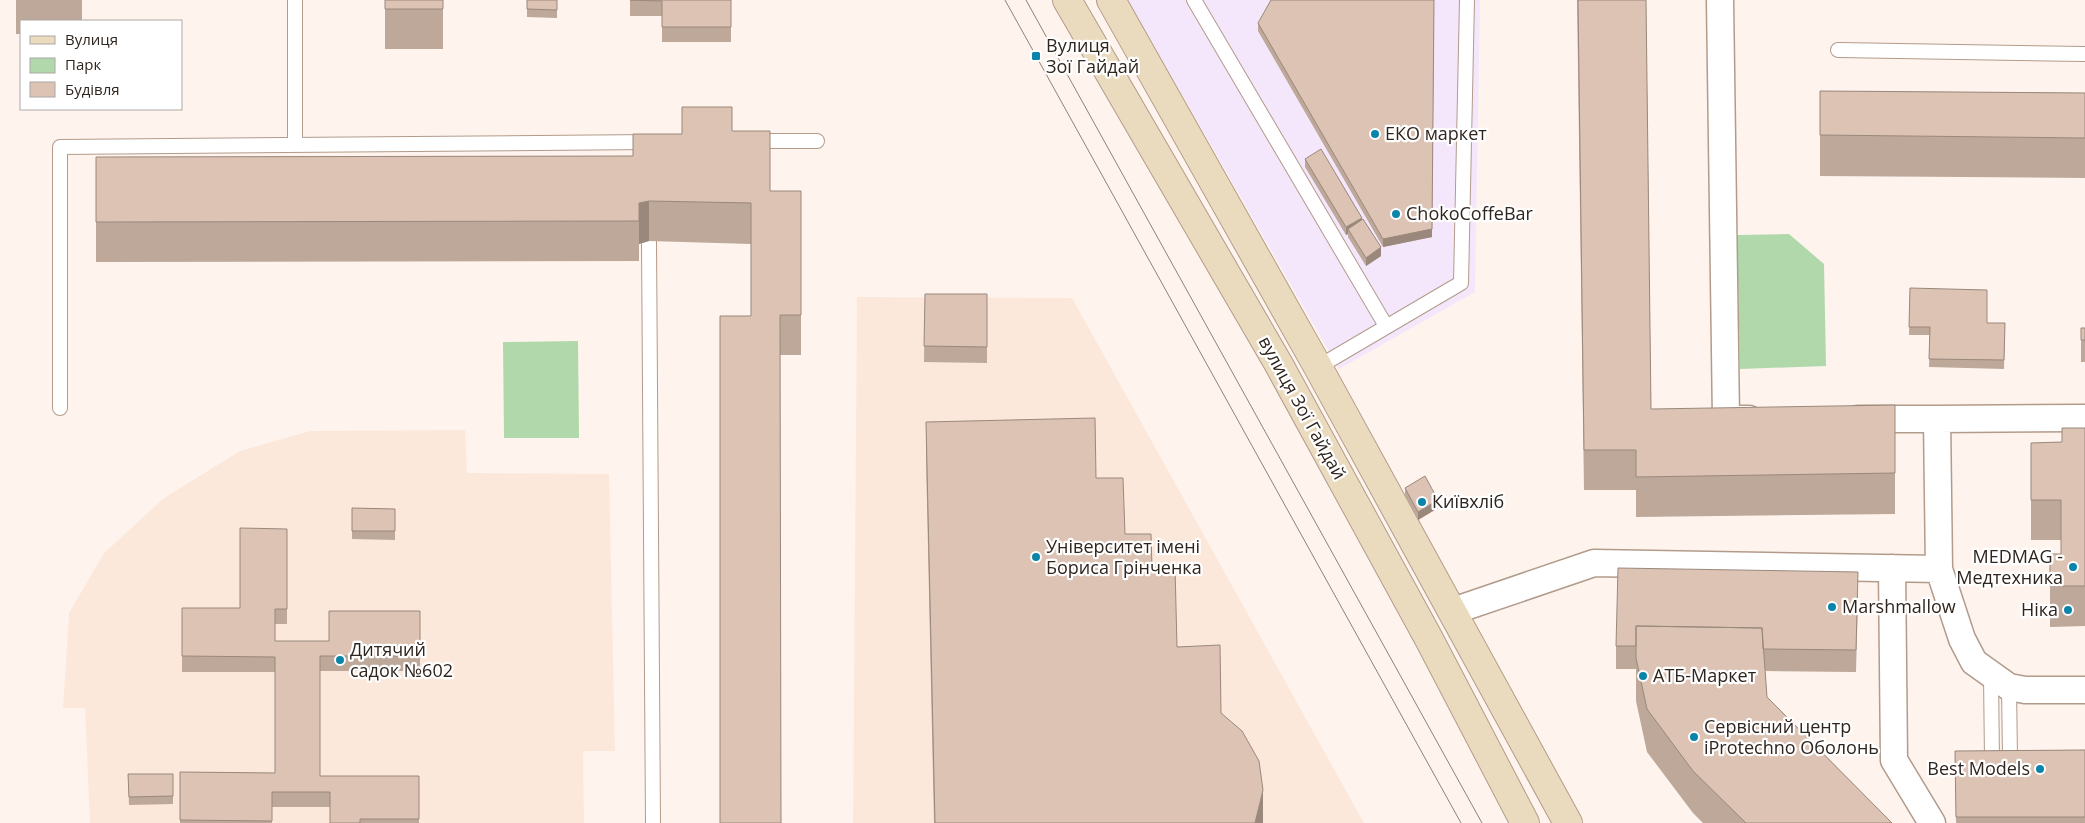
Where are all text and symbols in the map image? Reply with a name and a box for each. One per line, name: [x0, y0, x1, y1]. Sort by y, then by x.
legend: [20, 20, 182, 110]
text: Вулиця: [65, 29, 118, 49]
place label: Вулиця Зої Гайдай: [1046, 33, 1139, 78]
marker: Вулиця Зої Гайдай: [1030, 50, 1042, 62]
text: Парк: [65, 54, 101, 74]
text: Будівля: [65, 79, 120, 99]
place label: ЕКО маркет: [1385, 121, 1487, 145]
marker: ЕКО маркет: [1369, 128, 1381, 140]
place label: ChokoCoffeBar: [1406, 201, 1534, 225]
marker: ChokoCoffeBar: [1390, 208, 1402, 220]
street label: вулиця Зої Гайдай: [1254, 332, 1352, 483]
place label: Київхліб: [1432, 489, 1504, 513]
marker: Київхліб: [1416, 496, 1428, 508]
place label: Університет імені Бориса Грінченка: [1046, 534, 1202, 579]
place label: MEDMAG - Медтехника: [1956, 544, 2063, 589]
marker: Університет імені Бориса Грінченка: [1030, 551, 1042, 563]
marker: MEDMAG - Медтехника: [2067, 561, 2079, 573]
place label: Marshmallow: [1842, 594, 1956, 618]
place label: Ніка: [2021, 597, 2058, 621]
marker: Marshmallow: [1826, 601, 1838, 613]
marker: Ніка: [2062, 604, 2074, 616]
place label: Дитячий садок №602: [350, 637, 453, 682]
marker: Дитячий садок №602: [334, 654, 346, 666]
place label: АТБ-Маркет: [1653, 663, 1757, 687]
marker: АТБ-Маркет: [1637, 670, 1649, 682]
place label: Сервісний центр iProtechno Оболонь: [1704, 714, 1879, 759]
marker: Сервісний центр iProtechno Оболонь: [1688, 731, 1700, 743]
place label: Best Models: [1927, 756, 2030, 780]
marker: Best Models: [2034, 763, 2046, 775]

